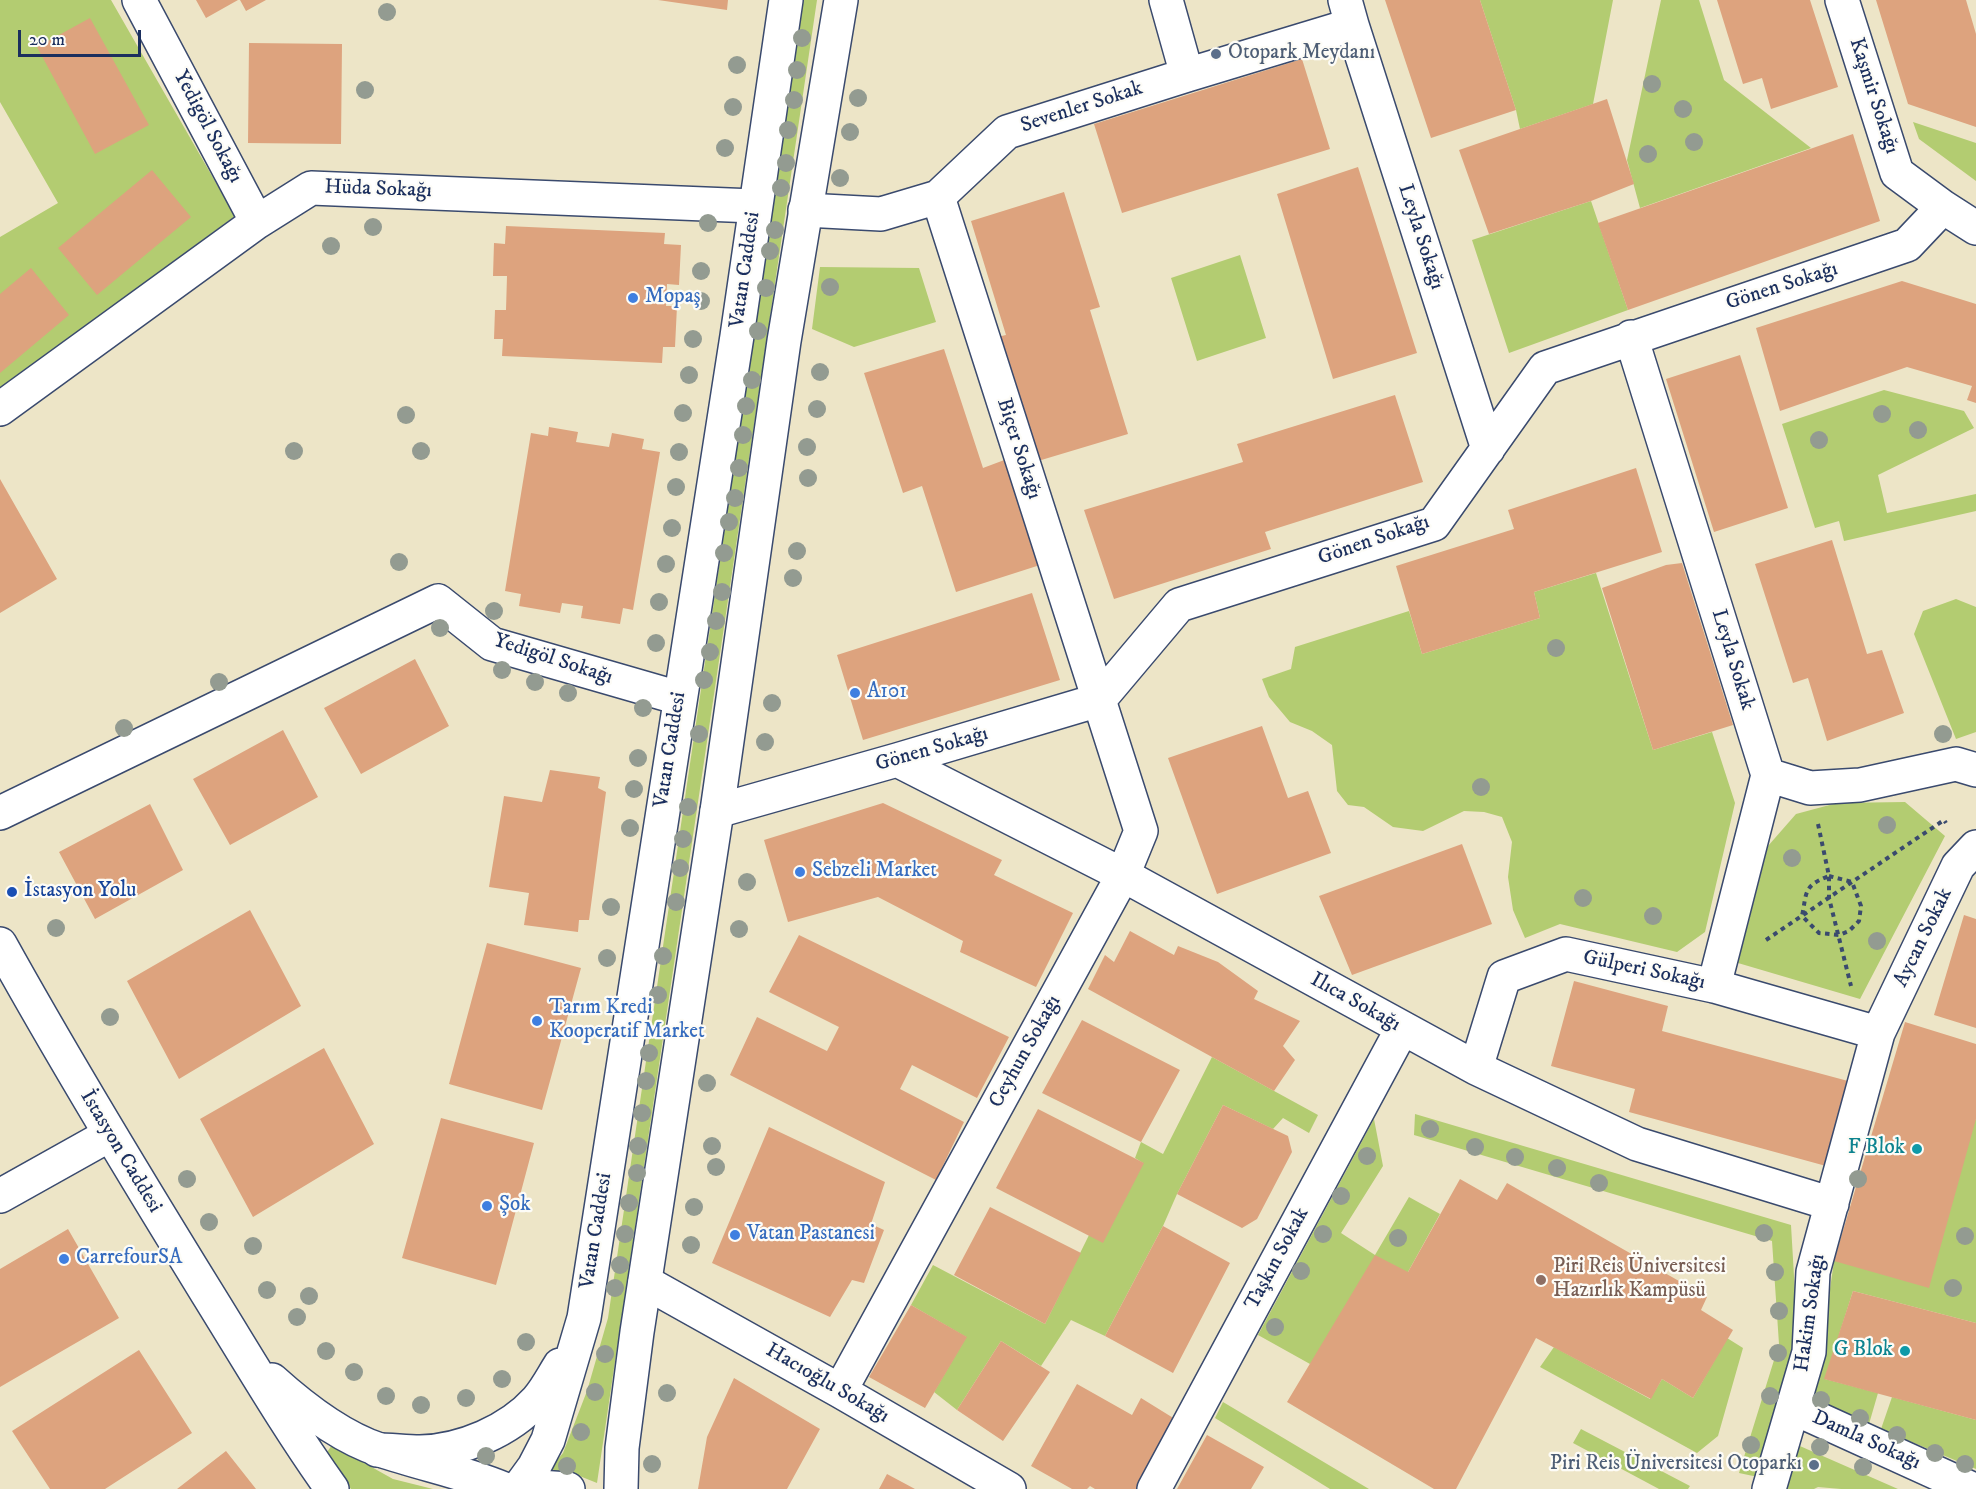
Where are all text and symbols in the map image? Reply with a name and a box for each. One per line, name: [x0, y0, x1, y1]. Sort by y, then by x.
scale bar: [21, 18, 144, 56]
text: 20 m: [29, 29, 65, 51]
street label: Kaşmir Sokağı: [1842, 35, 1904, 157]
place label: Otopark Meydanı: [1228, 41, 1375, 67]
marker: Otopark Meydanı: [1209, 47, 1223, 61]
street label: Yedigöl Sokağı: [167, 66, 247, 188]
street label: Sevenler Sokak: [1018, 76, 1146, 140]
street label: Hüda Sokağı: [324, 176, 432, 204]
street label: Leyla Sokağı: [1391, 181, 1449, 293]
street label: Vatan Caddesi: [725, 210, 767, 330]
street label: Gönen Sokağı: [1723, 257, 1841, 317]
place label: Mopaş: [645, 285, 701, 311]
marker: Mopaş: [626, 291, 640, 305]
street label: Biçer Sokağı: [990, 395, 1046, 503]
street label: Gönen Sokağı: [1315, 510, 1433, 572]
street label: Leyla Sokak: [1705, 607, 1759, 713]
street label: Yedigöl Sokağı: [490, 629, 616, 691]
place label: A101: [867, 680, 907, 706]
marker: A101: [848, 686, 862, 700]
street label: Vatan Caddesi: [649, 690, 693, 810]
street label: Gönen Sokağı: [873, 722, 991, 778]
place label: Sebzeli Market: [812, 859, 937, 885]
marker: Sebzeli Market: [793, 865, 807, 879]
place label: İstasyon Yolu: [24, 879, 136, 905]
street label: Aycan Sokak: [1889, 884, 1959, 992]
marker: İstasyon Yolu: [5, 885, 19, 899]
street label: Gülperi Sokağı: [1581, 946, 1707, 996]
street label: Ilıca Sokağı: [1306, 968, 1404, 1038]
street label: Ceyhun Sokağı: [985, 991, 1067, 1113]
place label: Tarım Kredi Kooperatif Market: [549, 996, 705, 1046]
marker: Tarım Kredi Kooperatif Market: [530, 1014, 544, 1028]
street label: İstasyon Caddesi: [73, 1086, 167, 1218]
place label: F Blok: [1848, 1136, 1905, 1162]
marker: F Blok: [1910, 1142, 1924, 1156]
street label: Vatan Caddesi: [575, 1171, 619, 1291]
place label: Şok: [499, 1193, 531, 1219]
marker: Şok: [480, 1199, 494, 1213]
street label: Taşkın Sokak: [1241, 1204, 1315, 1314]
place label: Vatan Pastanesi: [747, 1222, 875, 1248]
marker: Vatan Pastanesi: [728, 1228, 742, 1242]
place label: CarrefourSA: [76, 1246, 182, 1272]
marker: CarrefourSA: [57, 1252, 71, 1266]
street label: Hakim Sokağı: [1790, 1252, 1832, 1374]
place label: Piri Reis Üniversitesi Hazırlık Kampüsü: [1553, 1255, 1726, 1305]
marker: Piri Reis Üniversitesi Hazırlık Kampüsü: [1534, 1273, 1548, 1287]
street label: Hacıoğlu Sokağı: [761, 1338, 893, 1430]
place label: G Blok: [1834, 1338, 1893, 1364]
marker: G Blok: [1898, 1344, 1912, 1358]
street label: Damla Sokağı: [1808, 1406, 1924, 1476]
place label: Piri Reis Üniversitesi Otoparkı: [1550, 1452, 1802, 1478]
marker: Piri Reis Üniversitesi Otoparkı: [1807, 1458, 1821, 1472]

